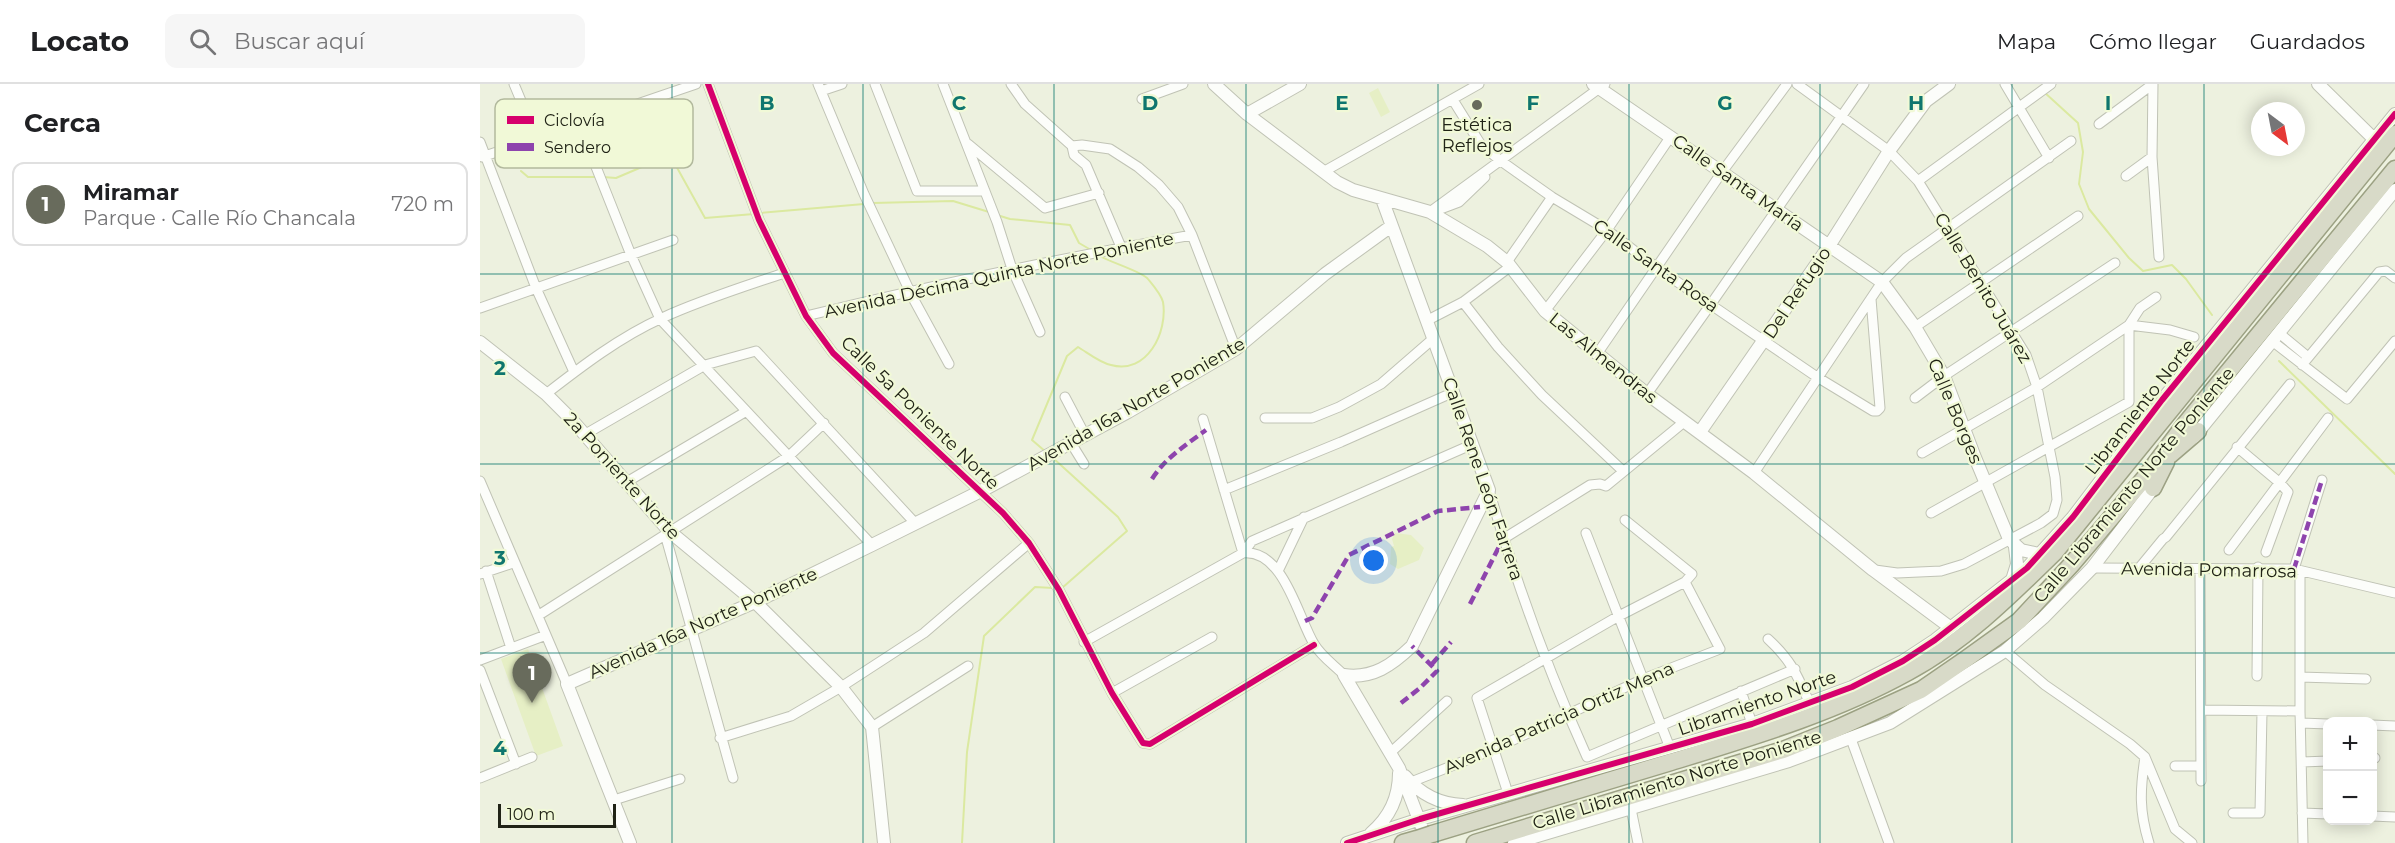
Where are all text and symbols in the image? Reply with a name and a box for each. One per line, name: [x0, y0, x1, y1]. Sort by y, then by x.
search box: [165, 14, 585, 68]
text: Locato: [30, 24, 129, 58]
icon: search: [186, 25, 219, 58]
text: Buscar aquí: [234, 28, 365, 55]
text: Mapa: [1997, 29, 2056, 54]
text: Cómo llegar: [2089, 29, 2217, 54]
text: Guardados: [2250, 29, 2365, 54]
text: B: [759, 91, 775, 115]
text: C: [952, 91, 967, 115]
text: D: [1142, 91, 1158, 115]
text: E: [1335, 91, 1349, 115]
text: F: [1527, 91, 1540, 115]
text: G: [1717, 91, 1733, 115]
text: H: [1908, 91, 1924, 115]
text: I: [2105, 91, 2111, 115]
marker: Estética Reflejos: [1470, 98, 1484, 112]
legend: [495, 99, 693, 168]
north arrow: [2251, 102, 2305, 156]
text: Cerca: [24, 107, 101, 139]
text: Ciclovía: [544, 111, 605, 130]
place label: Estética Reflejos: [1441, 114, 1513, 157]
street label: Calle Santa María: [1668, 130, 1808, 236]
text: Sendero: [544, 138, 611, 157]
text: Miramar: [83, 179, 179, 206]
text: 1: [42, 192, 49, 216]
text: 720 m: [391, 192, 454, 216]
text: Parque · Calle Río Chancala: [83, 206, 356, 230]
street label: Calle Benito Juárez: [1929, 209, 2037, 367]
street label: Calle Santa Rosa: [1589, 214, 1723, 318]
street label: Avenida Décima Quinta Norte Poniente: [822, 227, 1176, 323]
street label: Del Refugio: [1758, 243, 1836, 343]
street label: Las Almendras: [1545, 308, 1662, 408]
street label: Calle 5a Poniente Norte: [836, 331, 1004, 495]
street label: Avenida 16a Norte Poniente: [1023, 332, 1249, 476]
street label: Libramiento Norte: [2080, 335, 2200, 479]
street label: Calle Borges: [1923, 355, 1987, 467]
text: 2: [494, 356, 506, 380]
street label: Calle Libramiento Norte Poniente: [2029, 363, 2239, 607]
street label: Calle Rene León Farrera: [1438, 375, 1528, 583]
street label: 2a Poniente Norte: [559, 408, 685, 544]
text: 3: [493, 546, 506, 570]
your location: [1359, 546, 1388, 575]
street label: Avenida Pomarrosa: [2121, 557, 2297, 583]
street label: Avenida 16a Norte Poniente: [585, 562, 821, 683]
pin: 1: [512, 654, 552, 703]
street label: Avenida Patricia Ortiz Mena: [1441, 657, 1677, 779]
street label: Libramiento Norte: [1675, 666, 1839, 740]
map controls: [2323, 717, 2377, 825]
button: +: [2323, 717, 2377, 771]
street label: Calle Libramiento Norte Poniente: [1530, 725, 1824, 835]
text: 4: [493, 736, 507, 760]
button: −: [2323, 771, 2377, 825]
scale bar: [498, 801, 616, 828]
text: 100 m: [507, 805, 555, 824]

